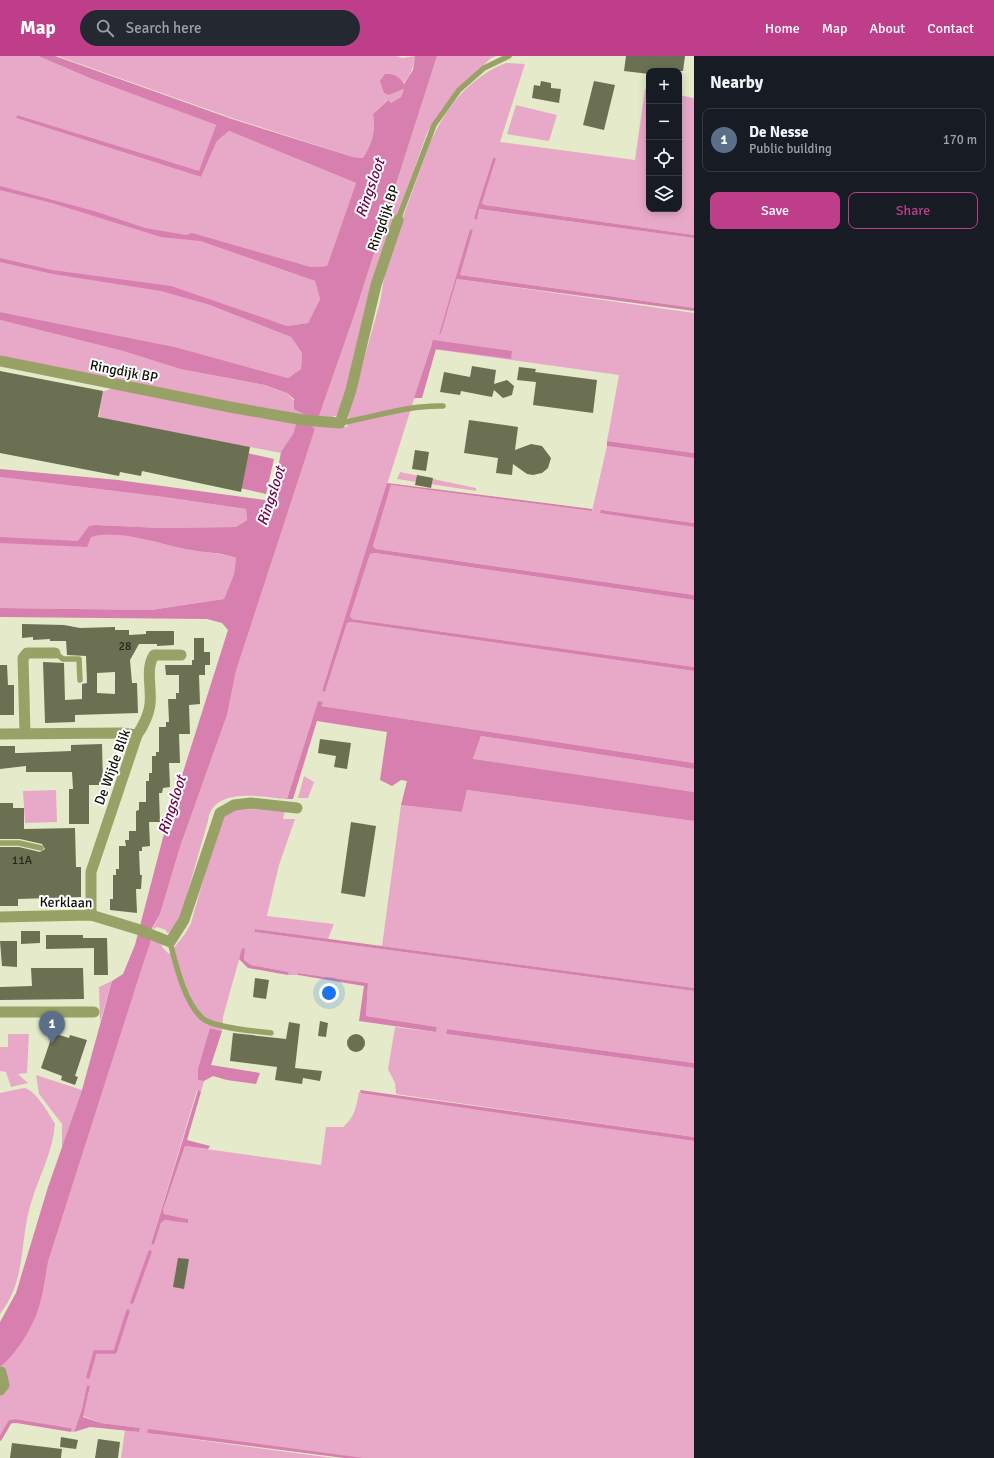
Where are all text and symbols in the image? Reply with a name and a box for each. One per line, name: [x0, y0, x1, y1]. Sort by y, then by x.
search box: [80, 10, 360, 46]
text: Map: [20, 16, 56, 40]
icon: search: [94, 17, 116, 39]
text: Search here: [126, 19, 201, 37]
text: Home: [765, 20, 800, 37]
text: Map: [822, 20, 847, 37]
text: About: [869, 20, 905, 37]
text: Contact: [927, 20, 974, 37]
map controls: [646, 68, 682, 212]
button: +: [646, 68, 682, 104]
text: Nearby: [710, 72, 763, 93]
button: −: [646, 104, 682, 140]
text: De Nesse: [749, 123, 808, 141]
text: 1: [720, 132, 728, 148]
text: 170 m: [943, 132, 977, 148]
button: locate: [646, 140, 682, 176]
text: Public building: [749, 141, 832, 157]
water label: Ringsloot: [352, 155, 389, 220]
button: layers: [646, 176, 682, 212]
street label: Ringdijk BP: [364, 183, 403, 253]
button: Save: [710, 192, 840, 229]
button: Share: [848, 192, 978, 229]
street label: Ringdijk BP: [89, 357, 159, 386]
water label: Ringsloot: [253, 463, 289, 528]
house number: 28: [119, 639, 131, 654]
street label: De Wijde Blik: [91, 727, 134, 807]
water label: Ringsloot: [154, 772, 190, 837]
house number: 11A: [12, 853, 33, 868]
street label: Kerklaan: [39, 894, 93, 911]
your location: [319, 983, 339, 1003]
pin: 1: [39, 1011, 65, 1044]

